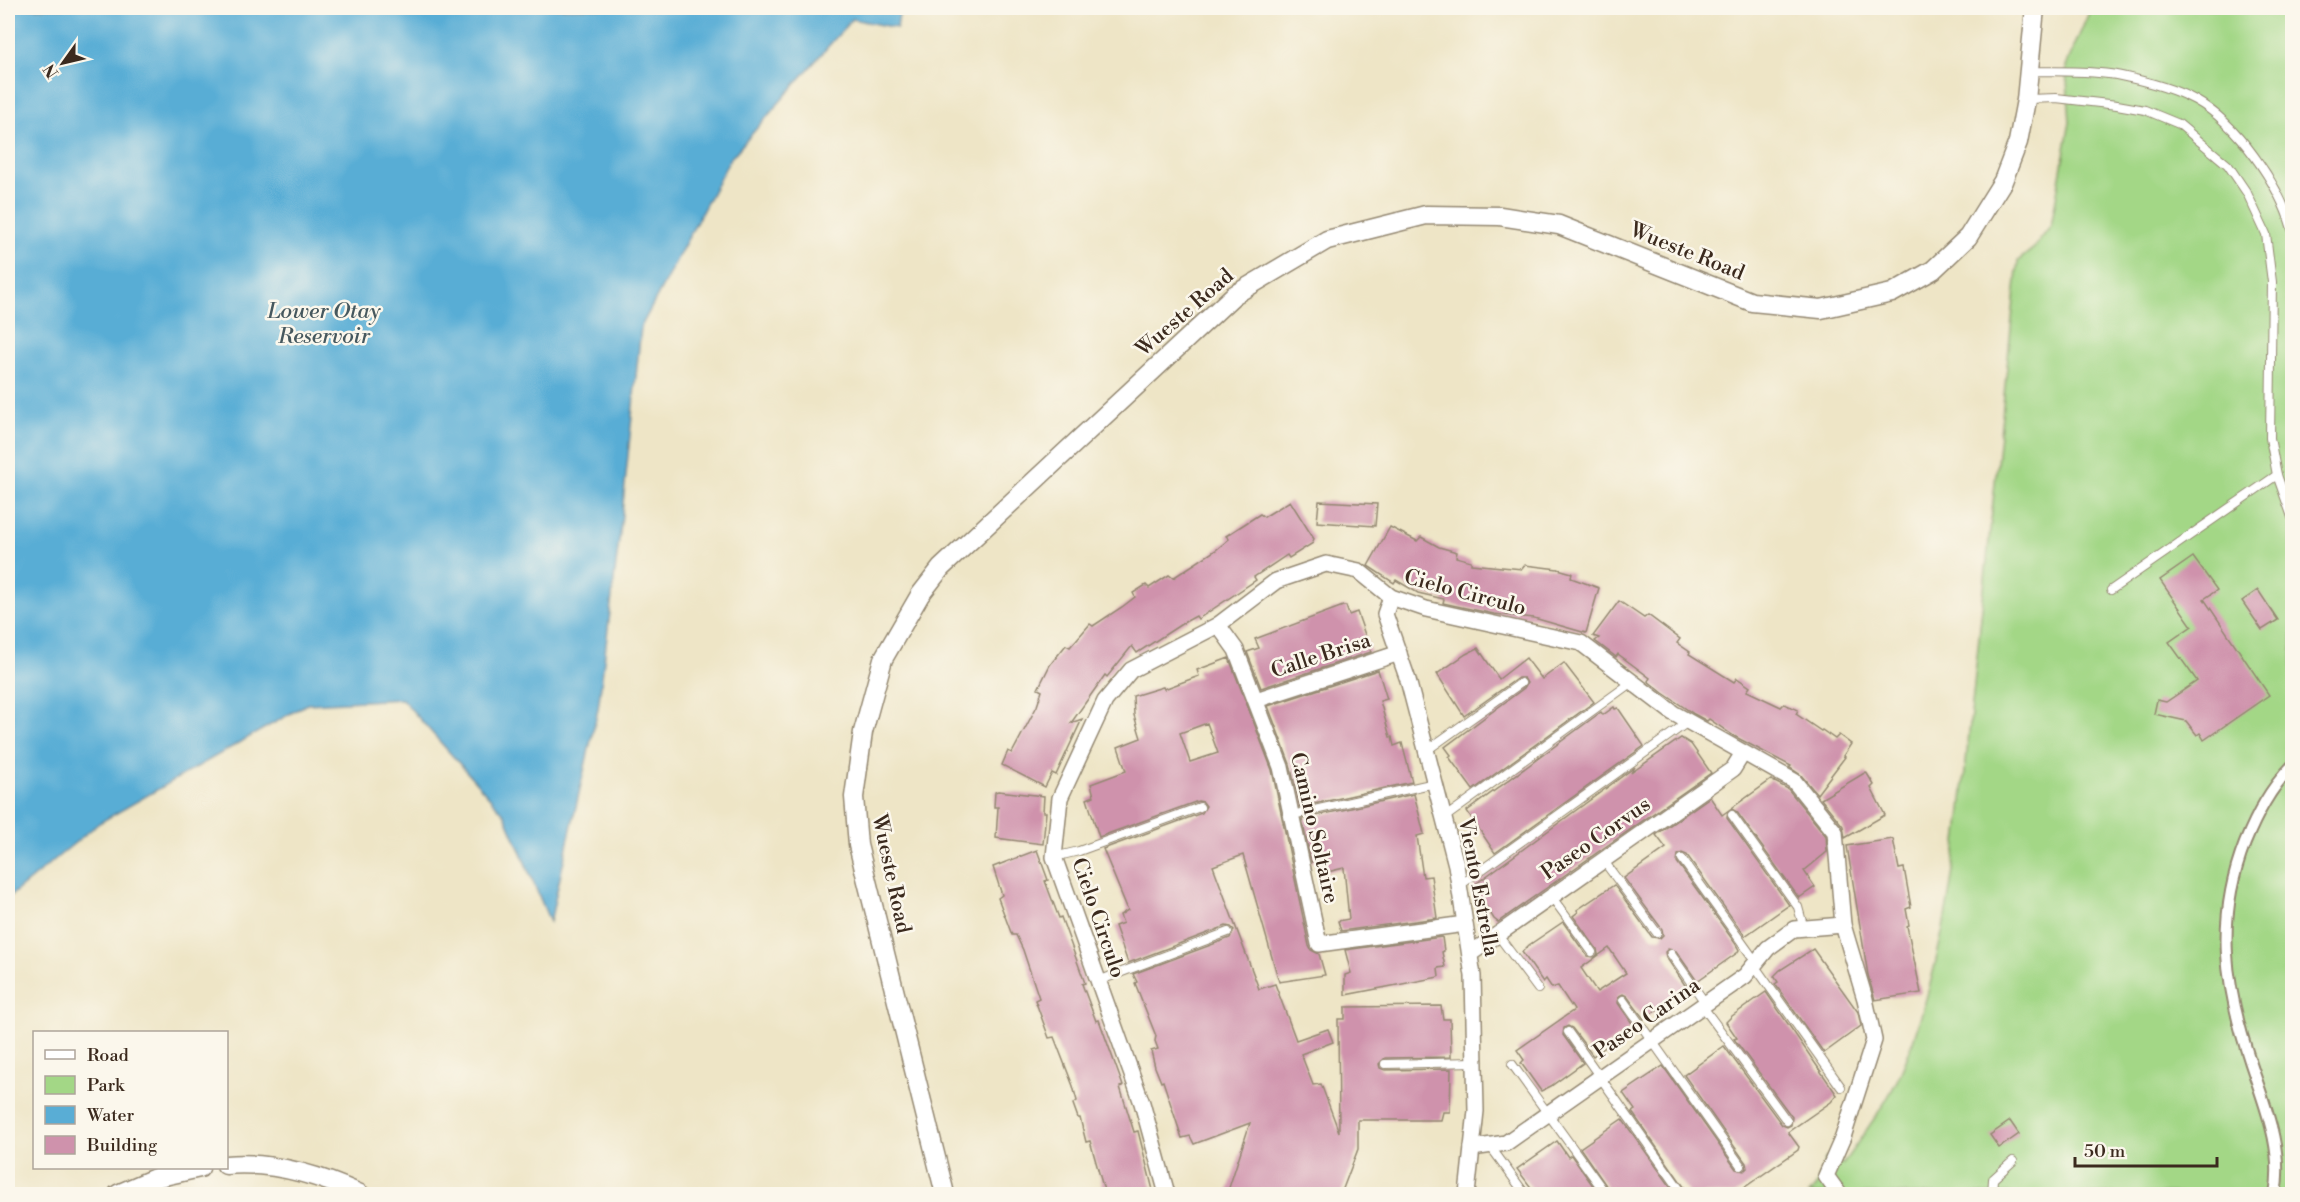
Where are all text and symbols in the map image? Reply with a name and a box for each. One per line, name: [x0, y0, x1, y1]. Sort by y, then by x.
north arrow: [33, 33, 93, 93]
text: N: [39, 60, 63, 82]
street label: Wueste Road: [1625, 217, 1748, 287]
street label: Wueste Road: [1130, 263, 1239, 363]
water label: Lower Otay Reservoir: [266, 298, 381, 350]
street label: Cielo Circulo: [1401, 564, 1529, 622]
street label: Calle Brisa: [1268, 628, 1375, 684]
street label: Camino Soltaire: [1284, 750, 1344, 906]
street label: Paseo Corvus: [1536, 792, 1656, 886]
street label: Wueste Road: [865, 811, 916, 936]
street label: Viento Estrella: [1452, 814, 1504, 959]
street label: Cielo Circulo: [1065, 855, 1131, 981]
street label: Paseo Carina: [1589, 972, 1706, 1065]
legend: [33, 1031, 228, 1169]
text: Road: [87, 1044, 130, 1067]
text: Park: [87, 1074, 126, 1097]
text: Water: [86, 1104, 135, 1127]
scale bar: [2075, 1130, 2218, 1168]
text: Building: [86, 1134, 158, 1157]
text: 50 m: [2084, 1140, 2126, 1163]

